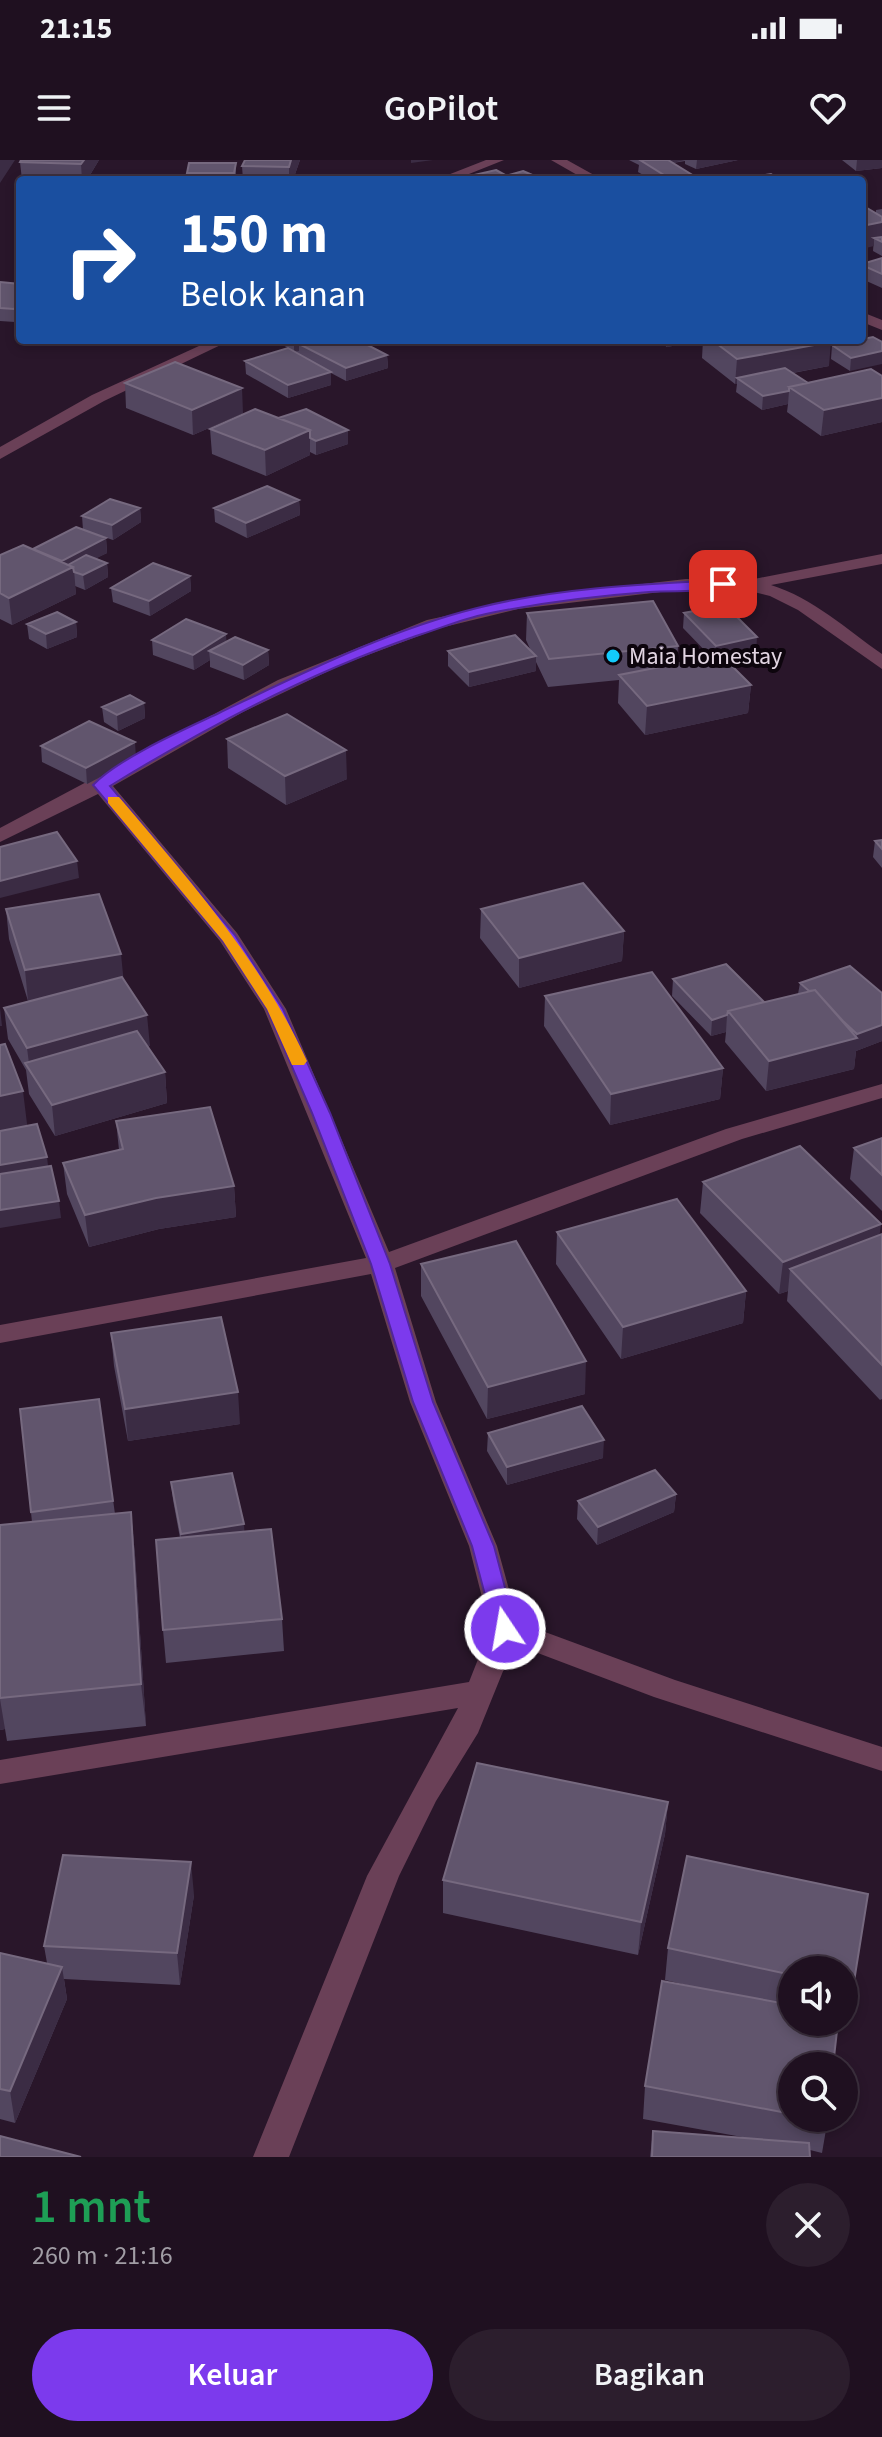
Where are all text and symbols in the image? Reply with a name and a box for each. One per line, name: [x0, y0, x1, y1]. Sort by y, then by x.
text: 21:15: [40, 7, 112, 50]
text: GoPilot: [384, 83, 498, 134]
icon: menu: [32, 86, 76, 130]
icon: heart: [806, 86, 850, 130]
text: 150 m: [180, 195, 328, 274]
icon: right: [48, 208, 152, 312]
text: Belok kanan: [180, 269, 366, 320]
pin: [689, 550, 757, 618]
icon: arrive: [701, 562, 745, 606]
place label: Maia Homestay: [629, 639, 782, 674]
marker: Maia Homestay: [604, 647, 622, 665]
position arrow: [463, 1587, 547, 1671]
map controls: [778, 1956, 858, 2132]
button: sound: [778, 1956, 858, 2036]
button: search: [778, 2052, 858, 2132]
text: 1 mnt: [32, 2173, 151, 2241]
button: close: [766, 2183, 850, 2267]
text: 260 m · 21:16: [32, 2237, 173, 2274]
button: Keluar: [32, 2329, 433, 2421]
button: Bagikan: [449, 2329, 850, 2421]

